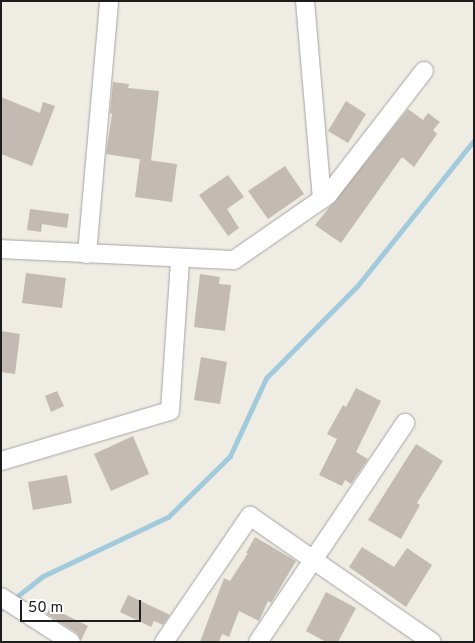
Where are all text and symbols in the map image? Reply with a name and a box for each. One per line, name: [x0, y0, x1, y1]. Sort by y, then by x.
scale bar: [22, 590, 144, 622]
text: 50 m: [28, 599, 63, 618]

